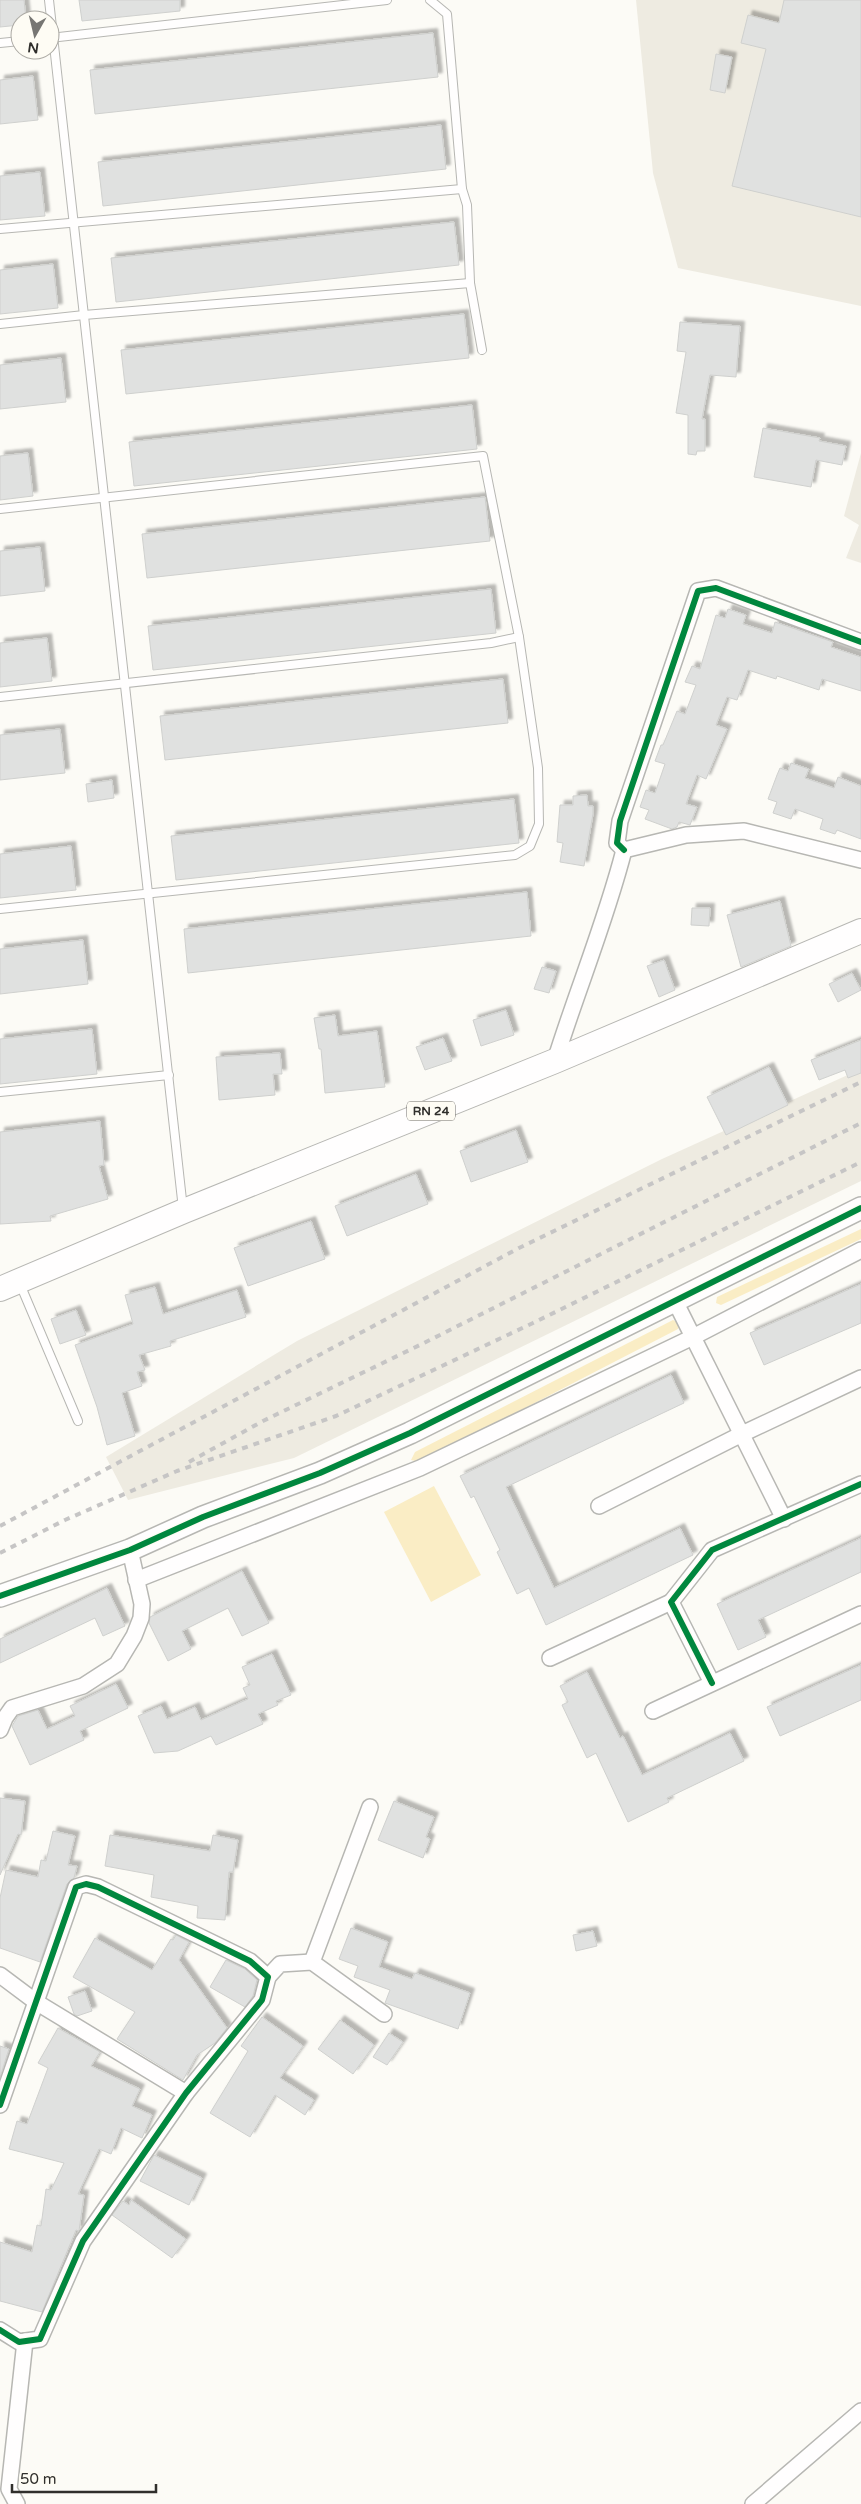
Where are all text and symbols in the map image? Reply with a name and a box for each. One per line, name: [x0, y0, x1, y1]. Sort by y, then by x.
north arrow: [10, 10, 60, 60]
text: N: [27, 38, 40, 57]
road number: RN 24: [407, 1102, 455, 1120]
scale bar: [12, 2462, 156, 2494]
text: 50 m: [20, 2470, 57, 2488]

